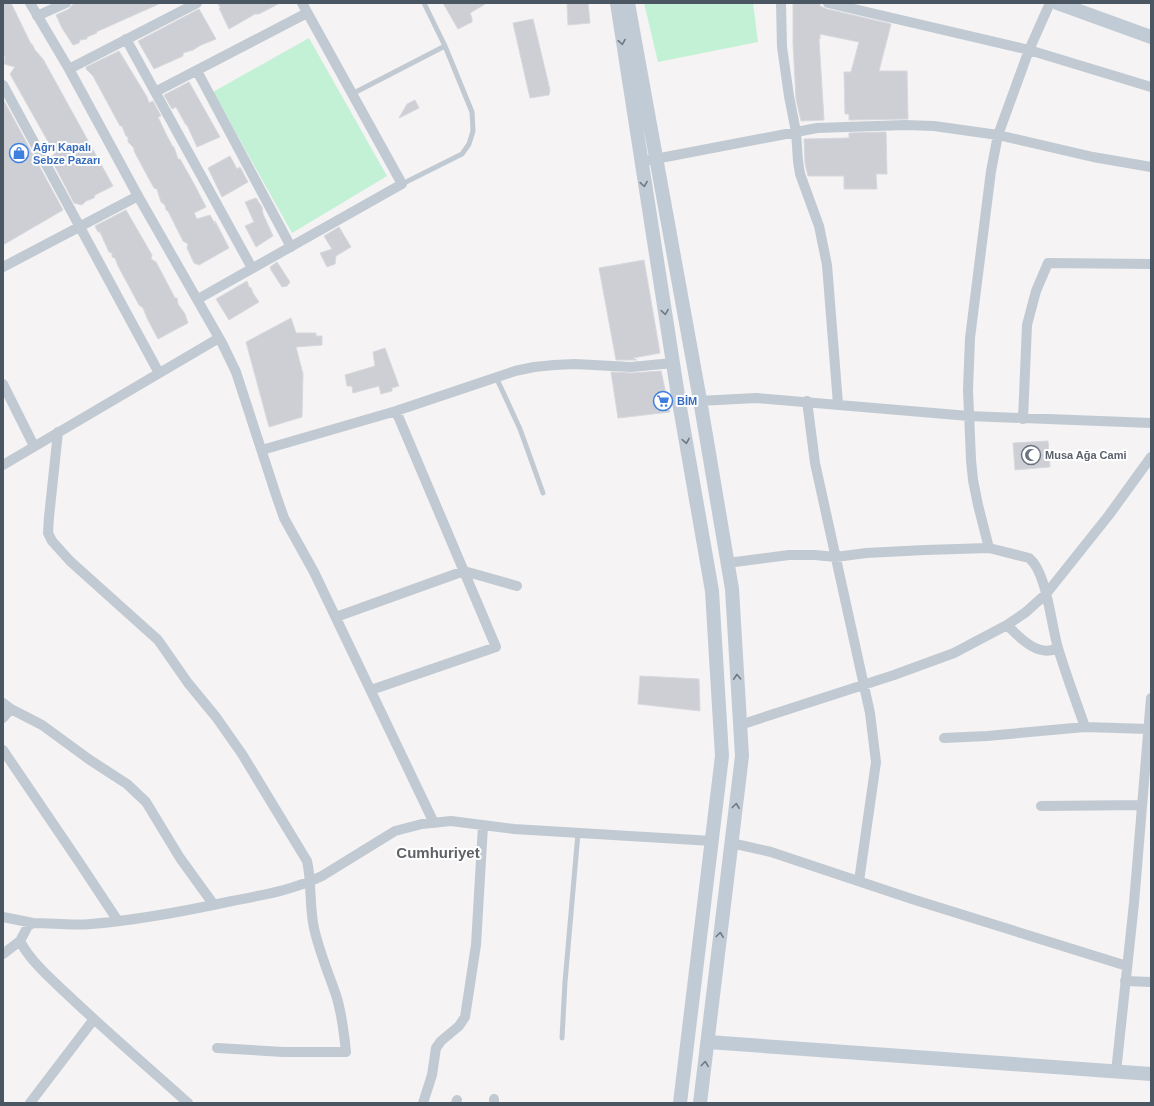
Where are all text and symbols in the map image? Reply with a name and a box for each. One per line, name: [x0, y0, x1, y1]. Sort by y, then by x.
one-way arrow: [617, 38, 626, 45]
place label: Ağrı Kapalı Sebze Pazarı: [33, 141, 100, 166]
shop icon: Ağrı Kapalı Sebze Pazarı: [8, 142, 30, 164]
one-way arrow: [639, 181, 648, 187]
one-way arrow: [660, 309, 668, 315]
supermarket icon: BİM: [652, 390, 674, 412]
place label: BİM: [677, 395, 697, 407]
one-way arrow: [681, 437, 689, 444]
mosque icon: Musa Ağa Cami: [1020, 444, 1042, 466]
place label: Musa Ağa Cami: [1045, 449, 1127, 461]
one-way arrow: [733, 674, 741, 680]
one-way arrow: [731, 803, 740, 809]
district label: Cumhuriyet: [396, 844, 480, 861]
one-way arrow: [716, 932, 725, 938]
one-way arrow: [700, 1061, 709, 1067]

